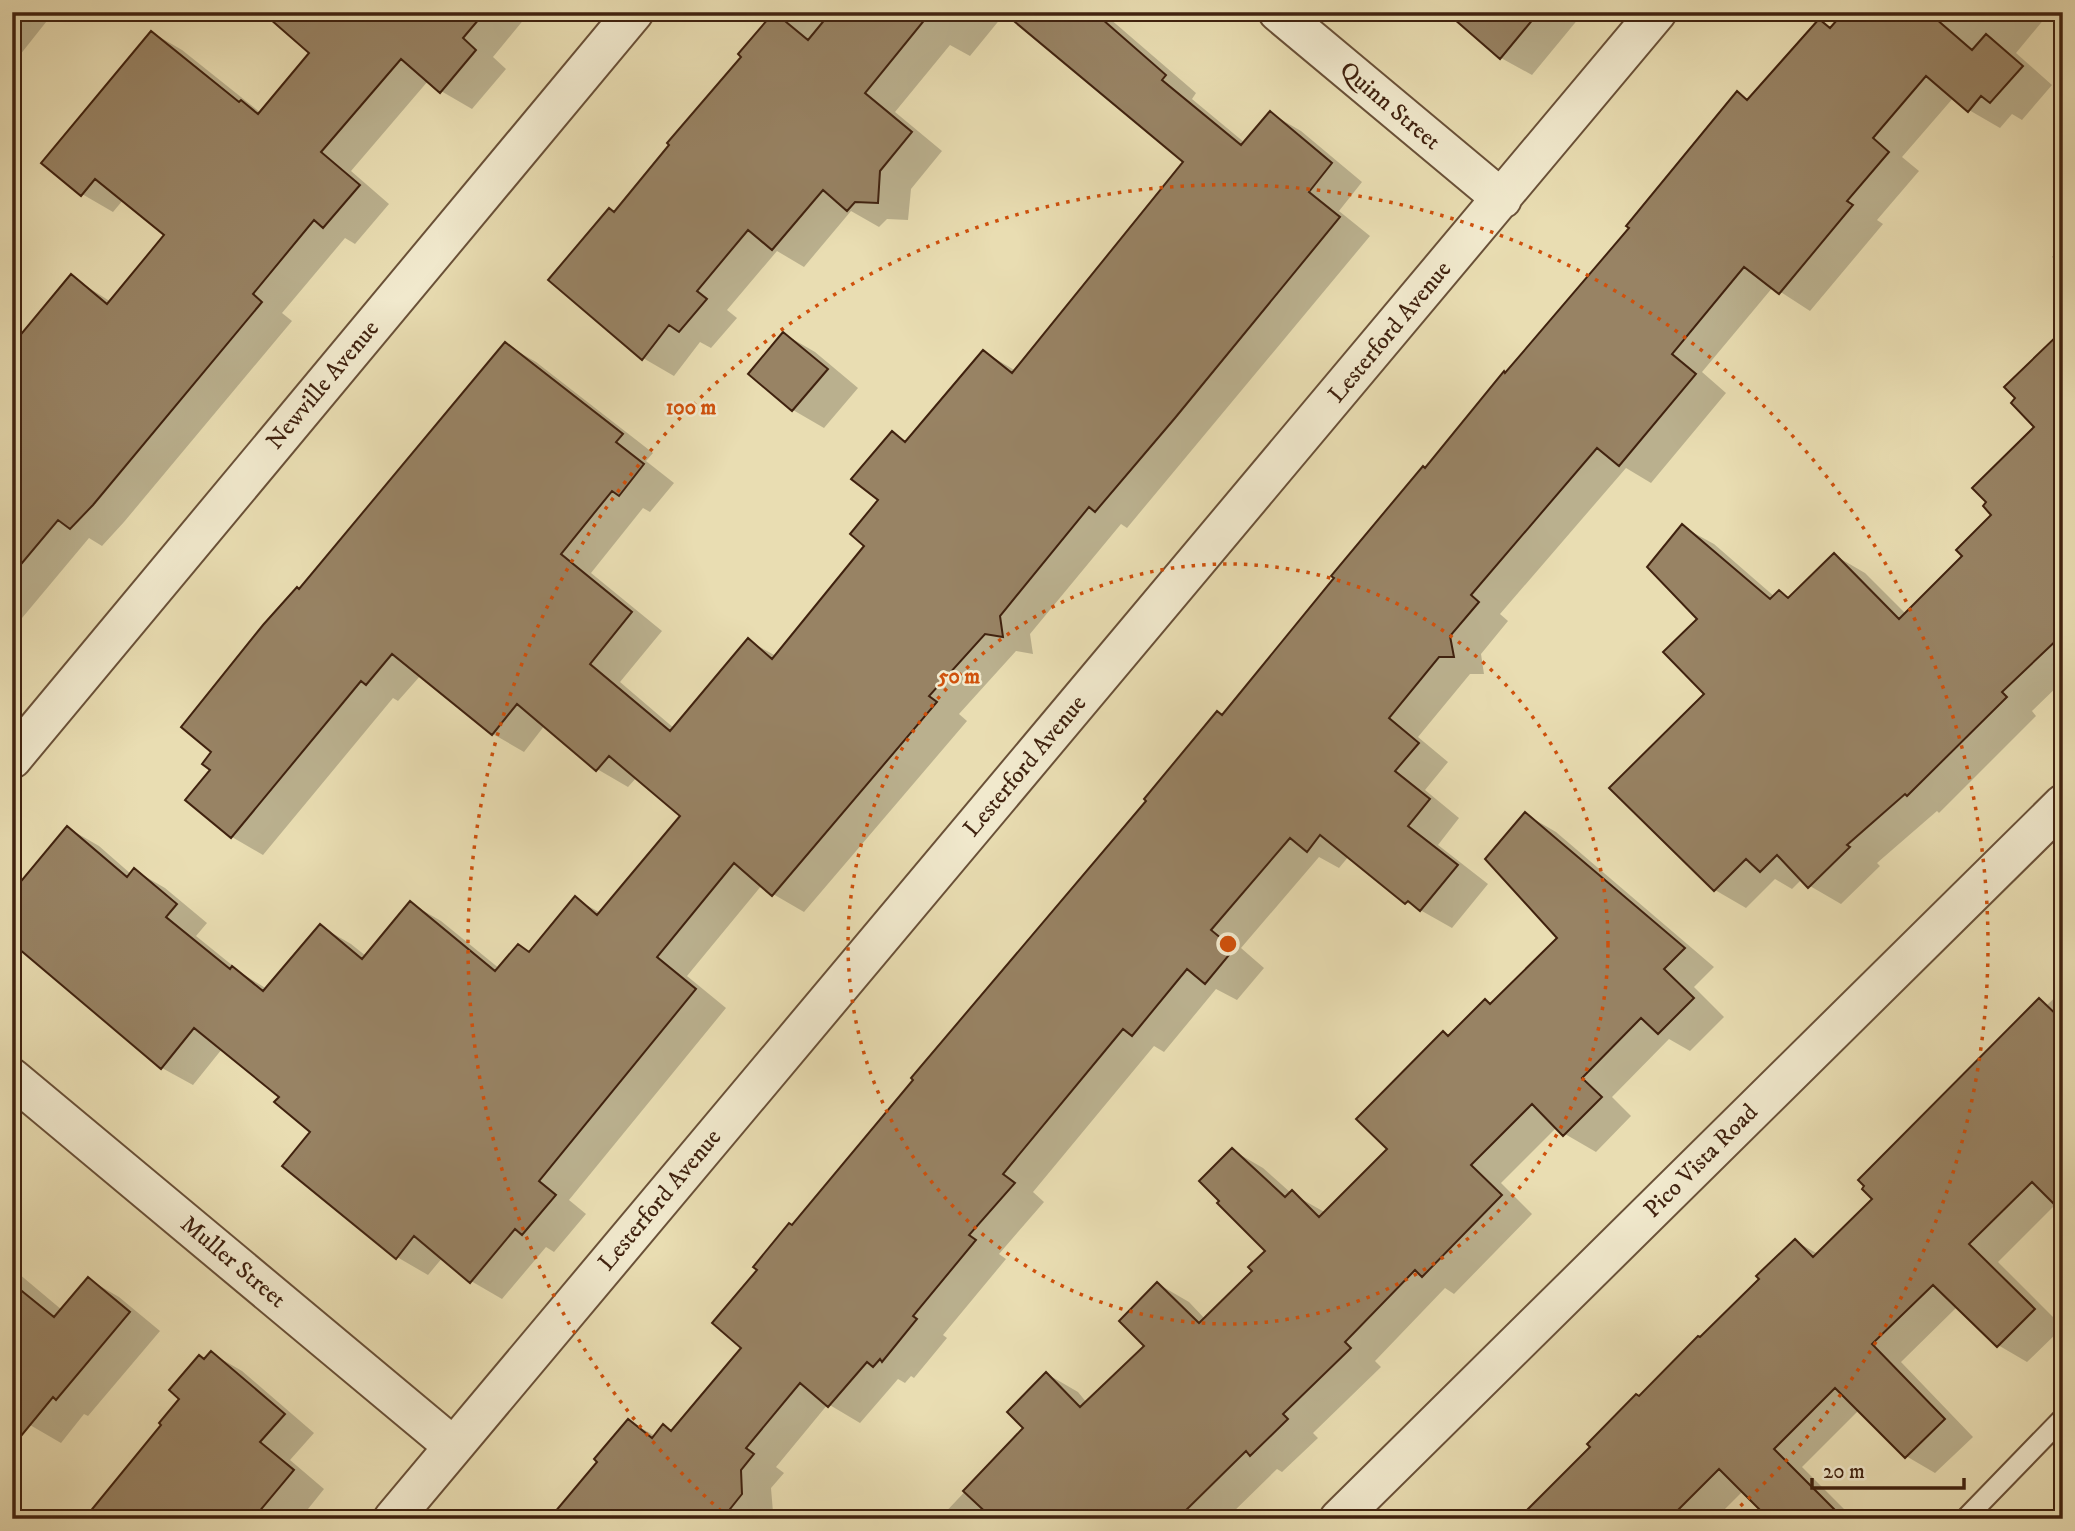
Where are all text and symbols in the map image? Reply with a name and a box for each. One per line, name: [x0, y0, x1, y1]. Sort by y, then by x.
street label: Quinn Street: [1333, 55, 1447, 157]
street label: Lesterford Avenue: [1322, 255, 1458, 409]
street label: Newville Avenue: [260, 314, 386, 456]
text: 100 m: [666, 395, 716, 421]
text: 50 m: [937, 664, 980, 690]
street label: Lesterford Avenue: [957, 689, 1093, 843]
centre of rings: [1216, 932, 1240, 956]
street label: Pico Vista Road: [1638, 1098, 1764, 1224]
street label: Lesterford Avenue: [592, 1123, 728, 1277]
street label: Muller Street: [174, 1209, 292, 1315]
scale bar: [1812, 1447, 1965, 1491]
text: 20 m: [1823, 1459, 1865, 1485]

